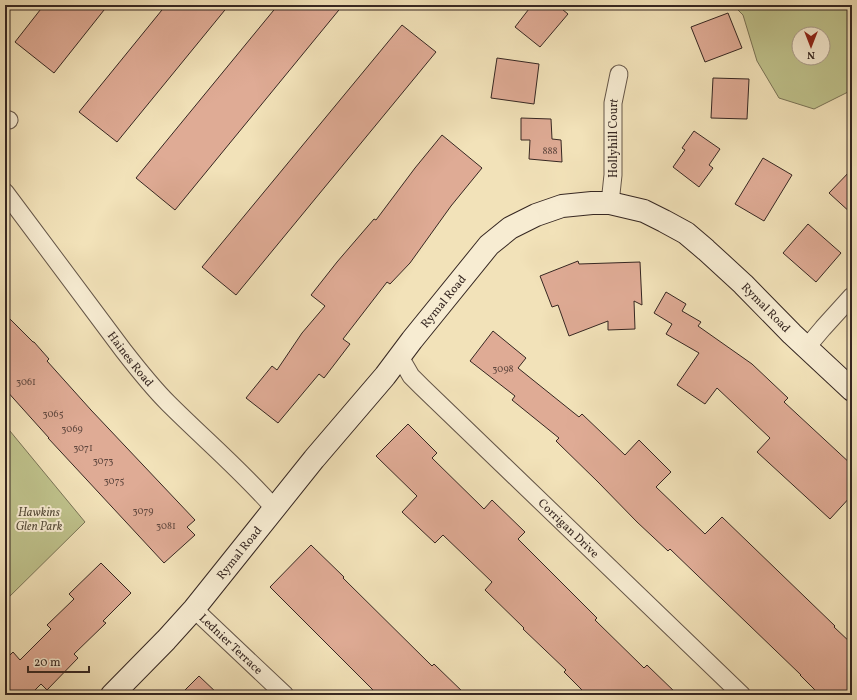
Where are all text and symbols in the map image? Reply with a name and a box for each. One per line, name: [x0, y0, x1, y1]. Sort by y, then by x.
north arrow: [791, 26, 831, 66]
text: N: [807, 47, 815, 62]
street label: Hollyhill Court: [606, 97, 623, 178]
house number: 888: [542, 144, 558, 158]
street label: Rymal Road: [418, 272, 471, 332]
street label: Rymal Road: [737, 280, 794, 337]
street label: Haines Road: [103, 329, 157, 391]
house number: 3098: [492, 362, 514, 376]
house number: 3061: [16, 375, 36, 389]
house number: 3065: [43, 407, 64, 421]
house number: 3069: [61, 422, 83, 436]
house number: 3071: [73, 441, 93, 455]
house number: 3073: [93, 454, 113, 468]
house number: 3075: [104, 474, 124, 488]
street label: Corrigan Drive: [534, 496, 602, 562]
house number: 3079: [133, 504, 153, 518]
park label: Hawkins Glen Park: [16, 505, 63, 535]
house number: 3081: [156, 519, 176, 533]
street label: Rymal Road: [214, 523, 266, 583]
street label: Lednier Terrace: [195, 611, 266, 679]
scale bar: [28, 648, 89, 674]
text: 20 m: [34, 655, 61, 671]

